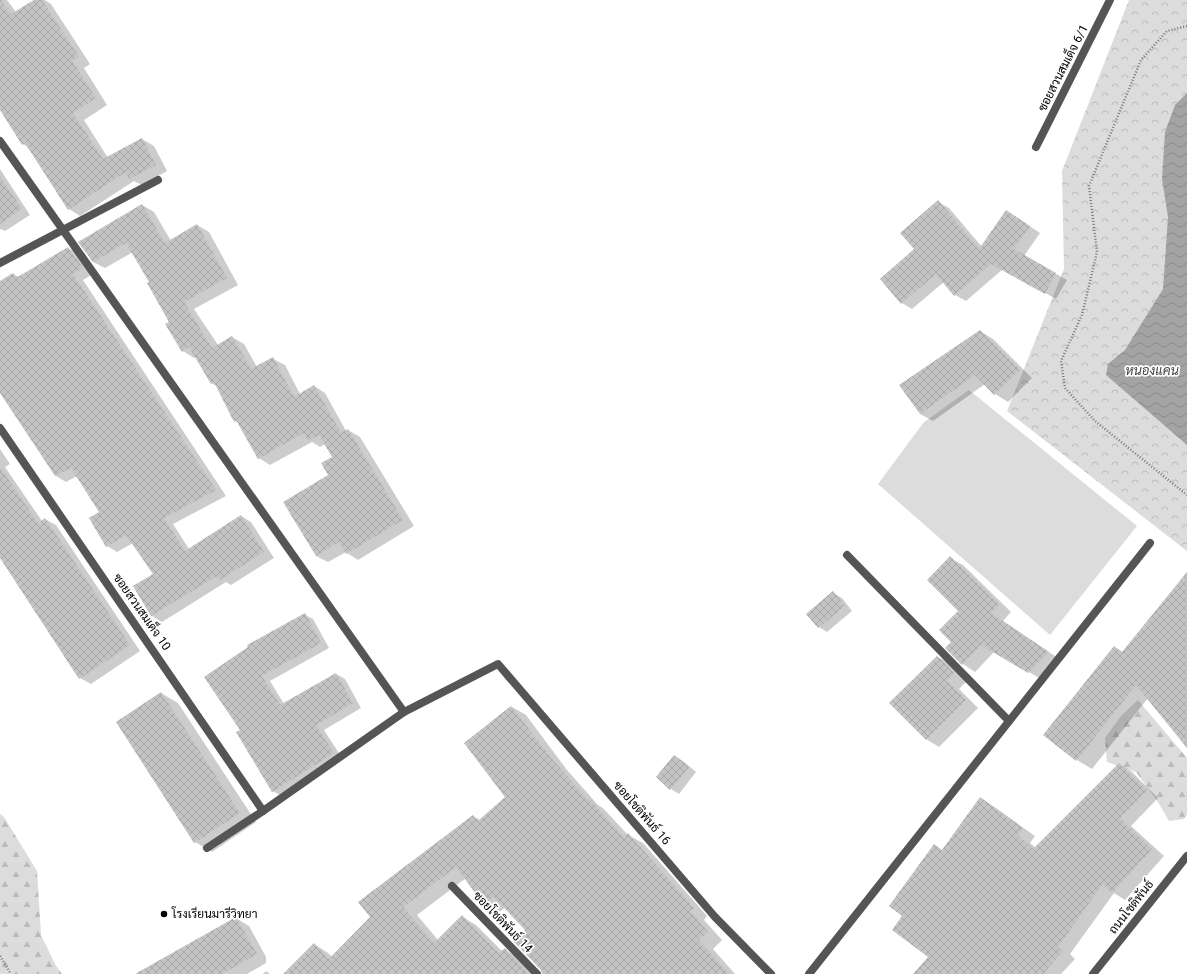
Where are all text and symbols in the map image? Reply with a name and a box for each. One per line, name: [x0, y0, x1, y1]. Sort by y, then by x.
street label: ซอยสวนสมเด็จ 6/1: [1033, 21, 1091, 114]
water label: หนองแคน: [1125, 363, 1180, 378]
street label: ซอยสวนสมเด็จ 10: [110, 570, 175, 653]
street label: ซอยโชติพันธ์ 16: [611, 778, 674, 848]
street label: ถนนโชติพันธ์: [1105, 876, 1157, 937]
street label: ซอยโชติพันธ์ 14: [470, 888, 537, 956]
place label: โรงเรียนมารีวิทยา: [171, 906, 258, 921]
marker: โรงเรียนมารีวิทยา: [159, 909, 169, 919]

